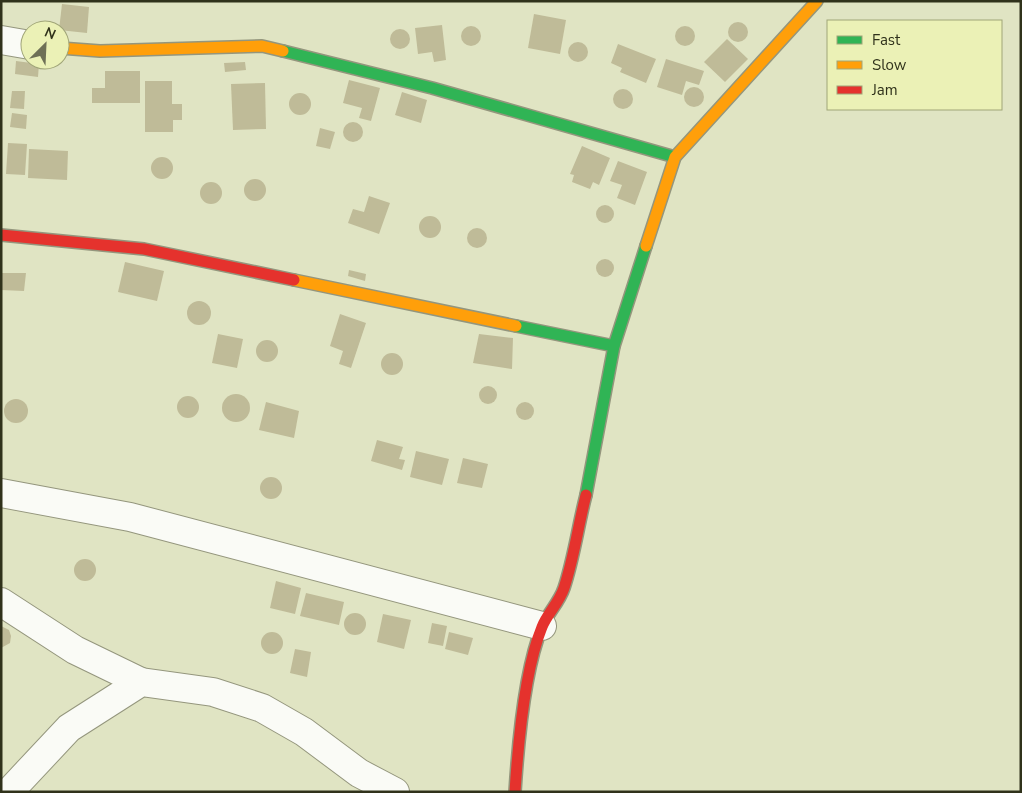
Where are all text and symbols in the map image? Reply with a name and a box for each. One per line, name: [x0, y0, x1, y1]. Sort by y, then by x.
north arrow: [20, 20, 70, 70]
legend: [827, 20, 1002, 110]
text: N: [41, 23, 59, 44]
text: Fast: [872, 30, 901, 50]
text: Slow: [872, 55, 907, 75]
text: Jam: [871, 80, 898, 100]

